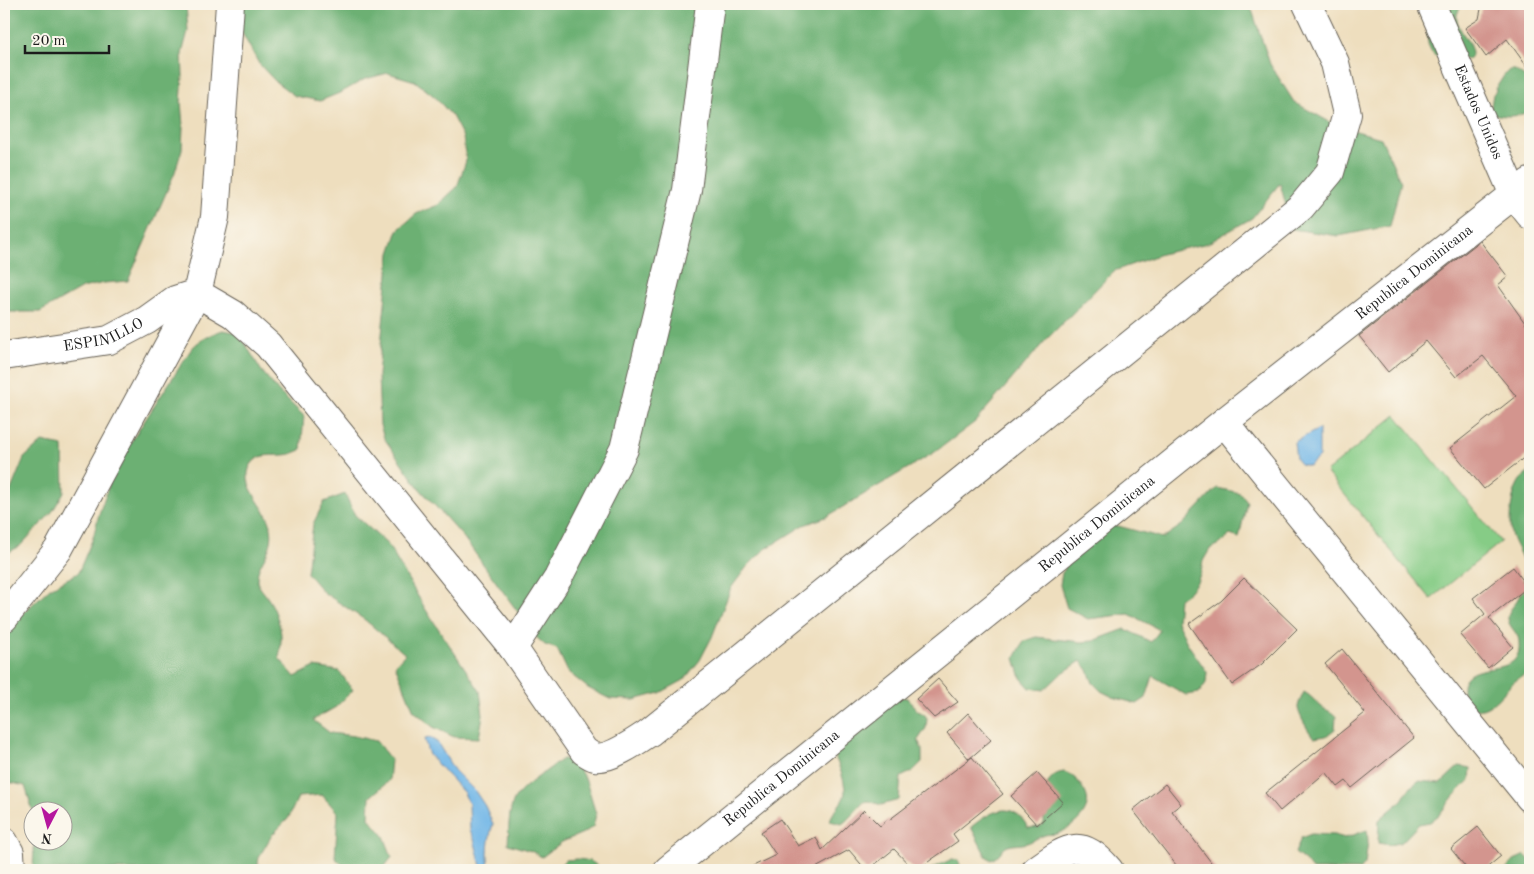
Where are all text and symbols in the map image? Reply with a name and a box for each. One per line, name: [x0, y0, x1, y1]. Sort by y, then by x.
scale bar: [25, 22, 109, 54]
text: 20 m: [32, 34, 66, 49]
street label: Estados Unidos: [1451, 63, 1505, 162]
street label: Republica Dominicana: [1353, 222, 1476, 323]
street label: ESPINILLO: [62, 316, 146, 354]
street label: Republica Dominicana: [1036, 473, 1158, 575]
street label: Republica Dominicana: [721, 727, 843, 829]
north arrow: [22, 802, 72, 852]
text: N: [40, 830, 53, 845]

